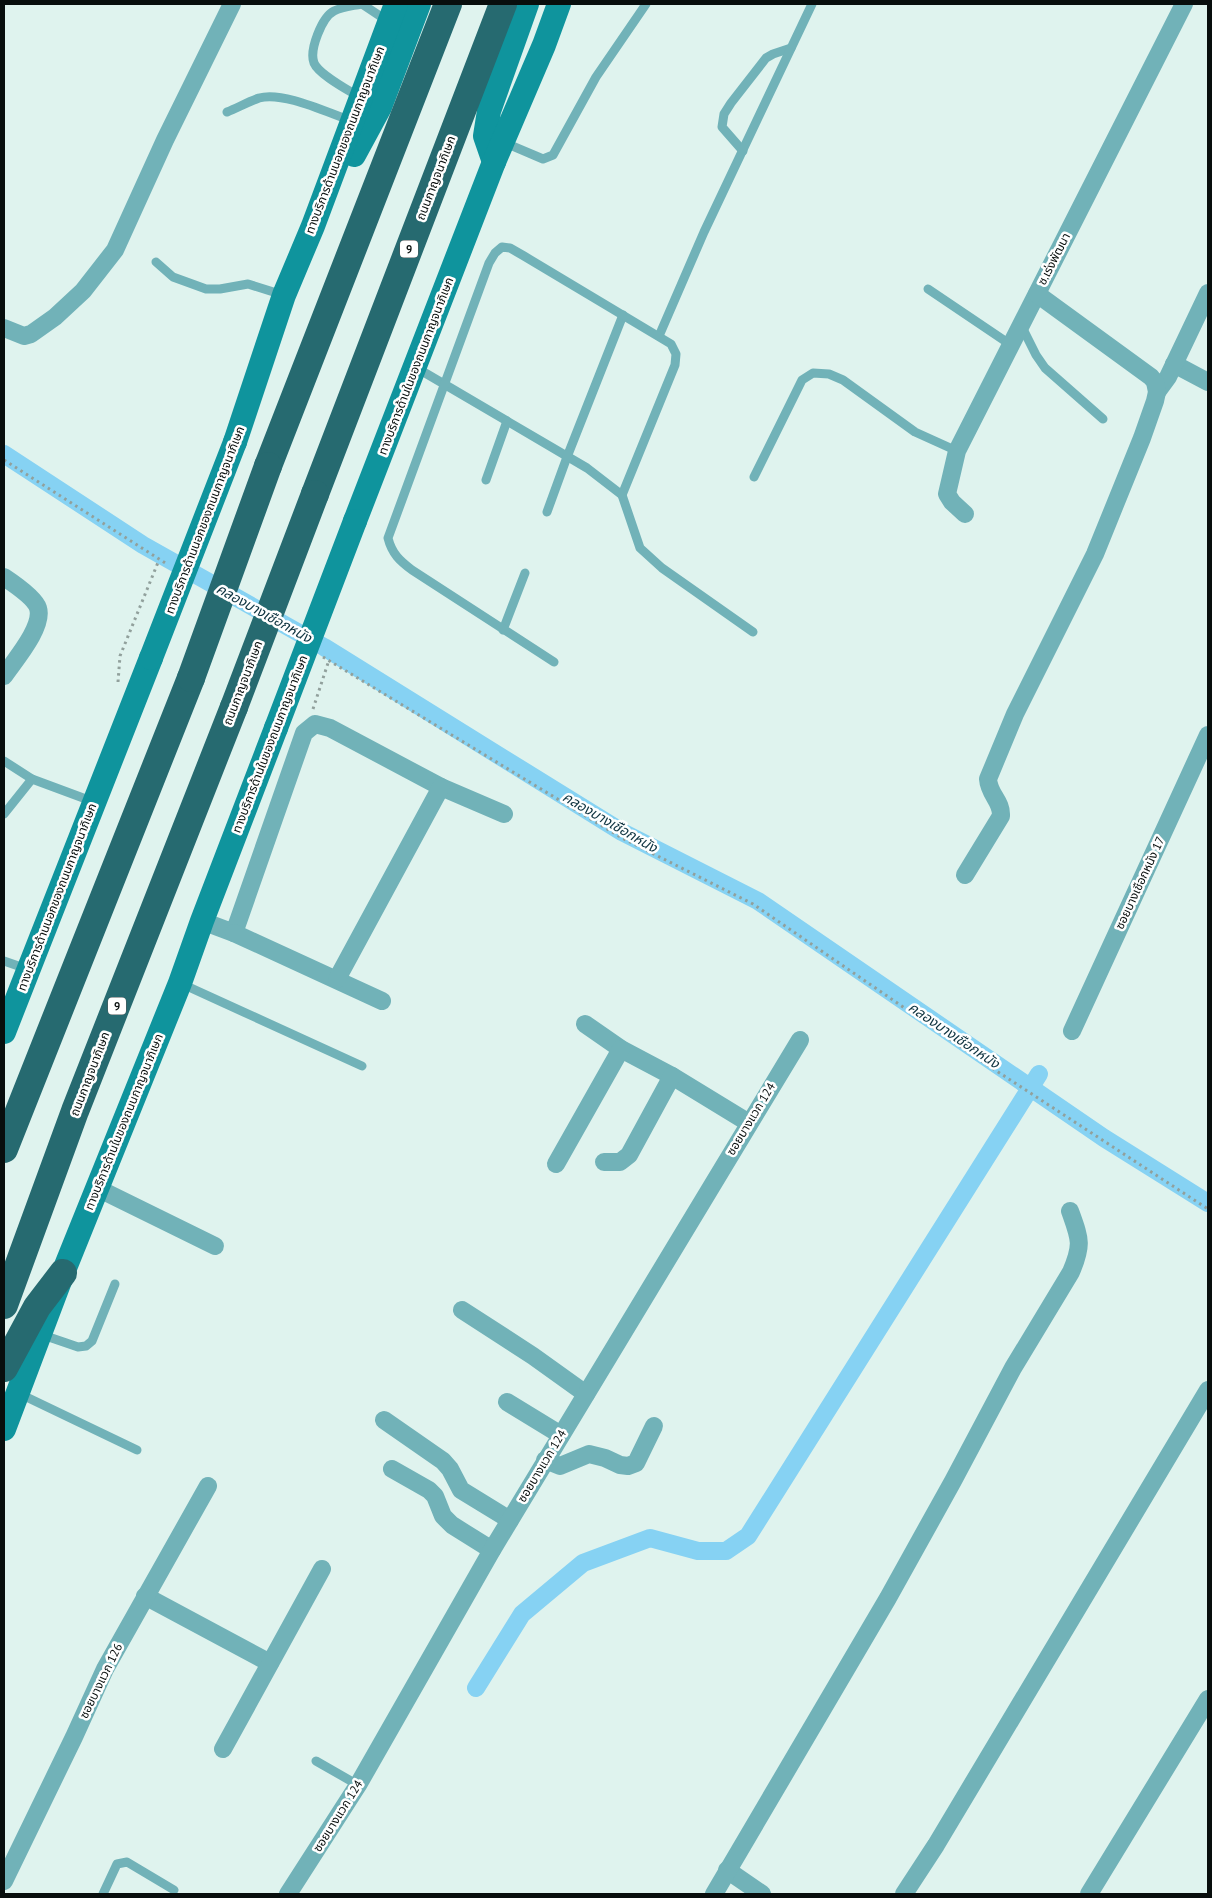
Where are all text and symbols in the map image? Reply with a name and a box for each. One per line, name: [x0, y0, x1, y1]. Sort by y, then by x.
street label: ทางบริการด้านนอกของถนนกาญจนาภิเษก: [302, 44, 387, 236]
street label: ถนนกาญจนาภิเษก: [413, 134, 458, 222]
street label: ซ.เร่งพัฒนา: [1034, 230, 1073, 287]
road number: 9: [400, 240, 418, 258]
street label: ทางบริการด้านในของถนนกาญจนาภิเษก: [375, 275, 456, 457]
street label: ทางบริการด้านนอกของถนนกาญจนาภิเษก: [162, 424, 247, 616]
water label: คลองบางเชือกหนัง: [213, 579, 316, 647]
street label: ถนนกาญจนาภิเษก: [220, 639, 265, 727]
street label: ทางบริการด้านในของถนนกาญจนาภิเษก: [229, 653, 310, 835]
water label: คลองบางเชือกหนัง: [560, 788, 662, 857]
street label: ทางบริการด้านนอกของถนนกาญจนาภิเษก: [14, 801, 99, 993]
street label: ซอยบางเชือกหนัง 17: [1112, 834, 1168, 931]
road number: 9: [108, 998, 126, 1014]
water label: คลองบางเชือกหนัง: [905, 998, 1004, 1073]
street label: ถนนกาญจนาภิเษก: [67, 1030, 112, 1118]
street label: ทางบริการด้านในของถนนกาญจนาภิเษก: [81, 1031, 166, 1212]
street label: ซอยบางแวก 124: [723, 1079, 778, 1158]
street label: ซอยบางแวก 124: [514, 1426, 569, 1505]
street label: ซอยบางแวก 126: [76, 1641, 125, 1721]
street label: ซอยบางแวก 124: [310, 1777, 366, 1854]

